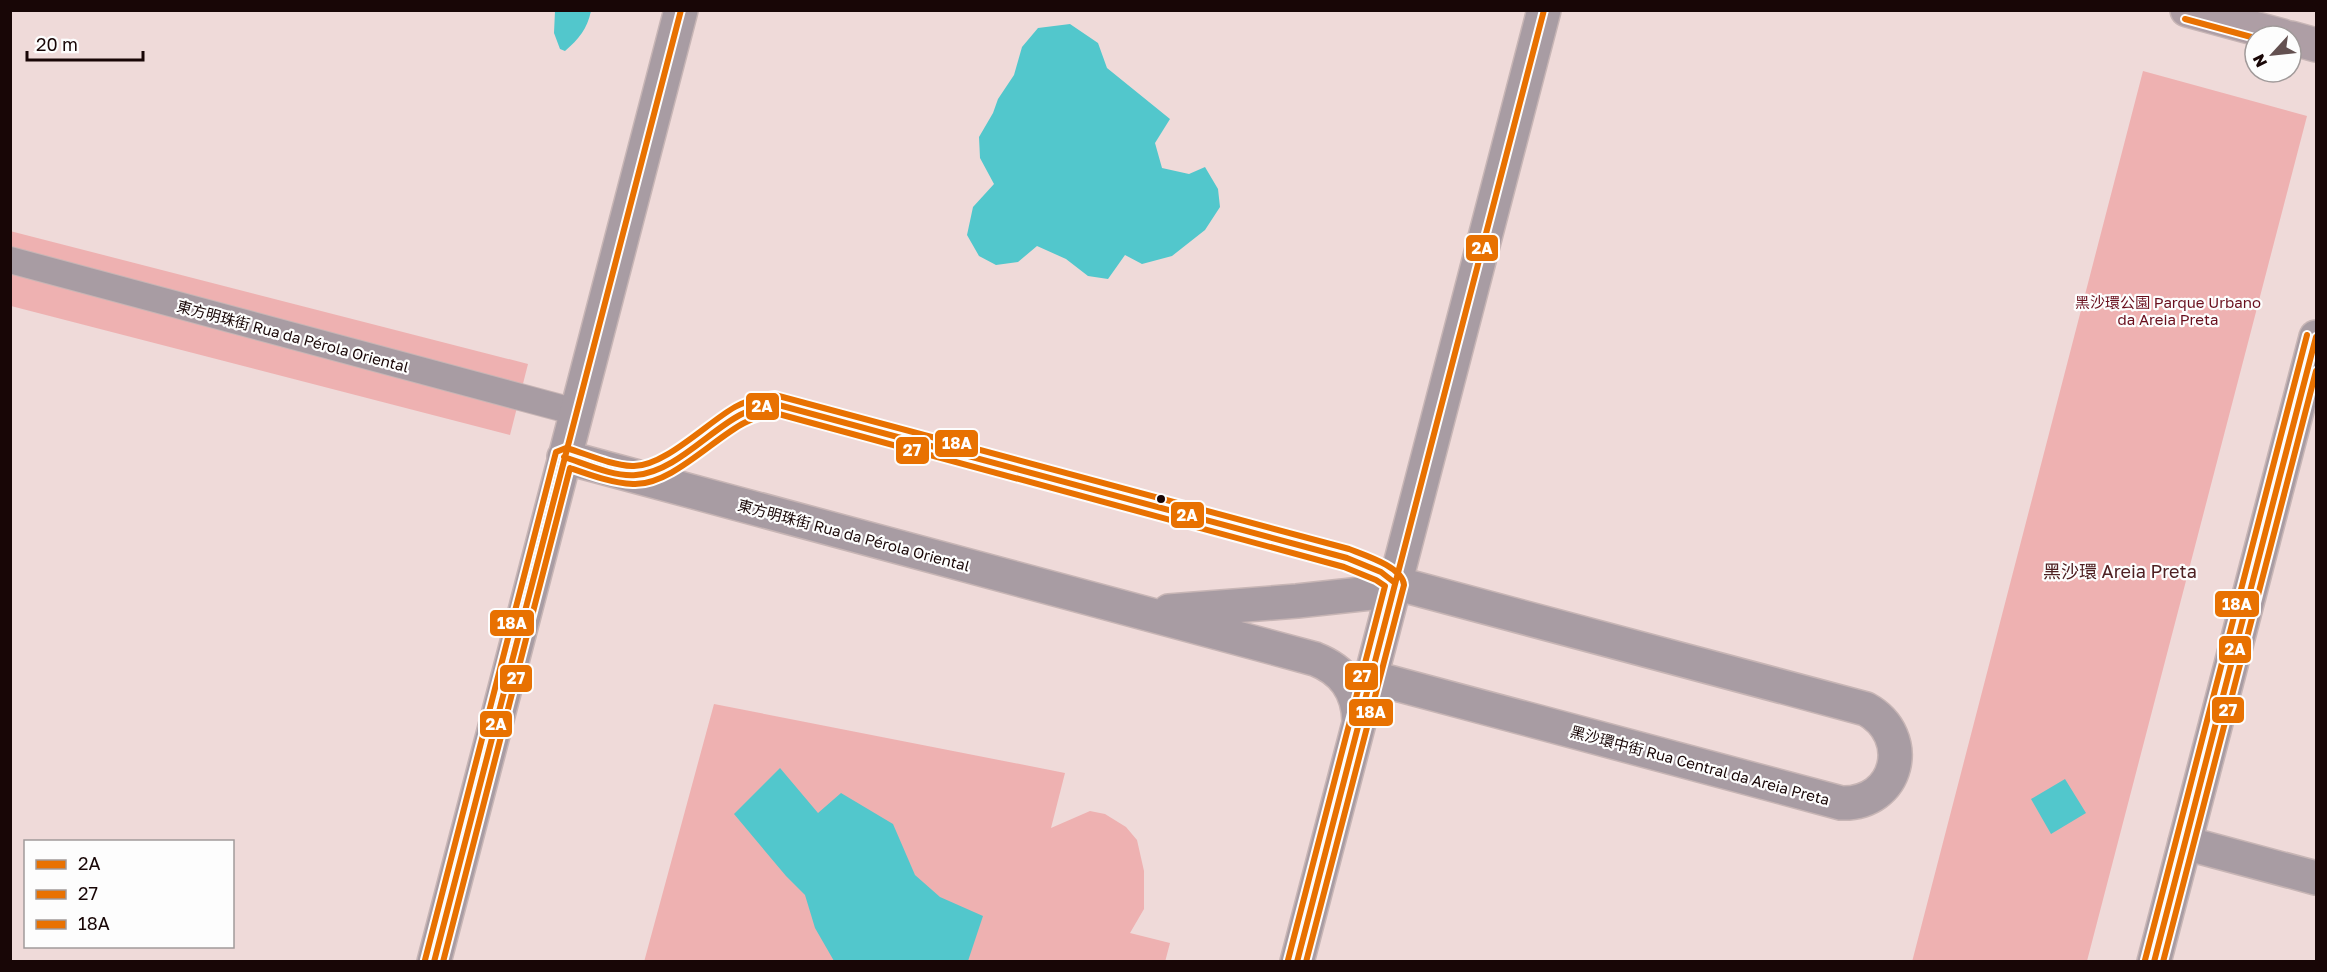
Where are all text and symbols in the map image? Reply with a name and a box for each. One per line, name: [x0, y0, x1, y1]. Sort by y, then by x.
scale bar: [27, 24, 142, 62]
north arrow: [2243, 24, 2303, 84]
text: 20 m: [36, 33, 78, 55]
text: N: [2248, 51, 2271, 71]
line badge: 2A: [1465, 234, 1499, 262]
text: 2A: [1471, 238, 1493, 258]
park label: 黑沙環公園 Parque Urbano da Areia Preta: [2075, 293, 2261, 328]
street label: 東方明珠街 Rua da Pérola Oriental: [175, 296, 411, 376]
line badge: 2A: [745, 392, 780, 421]
text: 2A: [751, 396, 773, 416]
line badge: 18A: [934, 429, 979, 458]
text: 18A: [942, 433, 973, 453]
line badge: 27: [895, 436, 930, 465]
text: 27: [903, 440, 922, 460]
unlabelled marker: [1155, 493, 1167, 505]
street label: 東方明珠街 Rua da Pérola Oriental: [736, 495, 972, 575]
line badge: 2A: [1170, 501, 1205, 529]
text: 2A: [1176, 505, 1198, 525]
district label: 黑沙環 Areia Preta: [2043, 560, 2197, 582]
line badge: 18A: [2214, 590, 2260, 618]
text: 18A: [2222, 594, 2253, 614]
line badge: 18A: [489, 609, 535, 637]
text: 18A: [497, 613, 528, 633]
line badge: 2A: [2218, 635, 2252, 664]
text: 2A: [2224, 639, 2246, 659]
line badge: 27: [1344, 662, 1379, 691]
line badge: 27: [499, 664, 533, 693]
text: 27: [1353, 666, 1372, 686]
text: 27: [507, 668, 526, 688]
line badge: 27: [2211, 696, 2245, 724]
line badge: 18A: [1348, 698, 1394, 727]
text: 27: [2219, 700, 2238, 720]
text: 18A: [1356, 702, 1387, 722]
line badge: 2A: [479, 710, 513, 738]
text: 2A: [485, 714, 507, 734]
street label: 黑沙環中街 Rua Central da Areia Preta: [1568, 722, 1832, 808]
legend: [24, 840, 234, 948]
text: 2A: [78, 852, 101, 874]
text: 27: [78, 882, 98, 904]
text: 18A: [78, 912, 110, 934]

